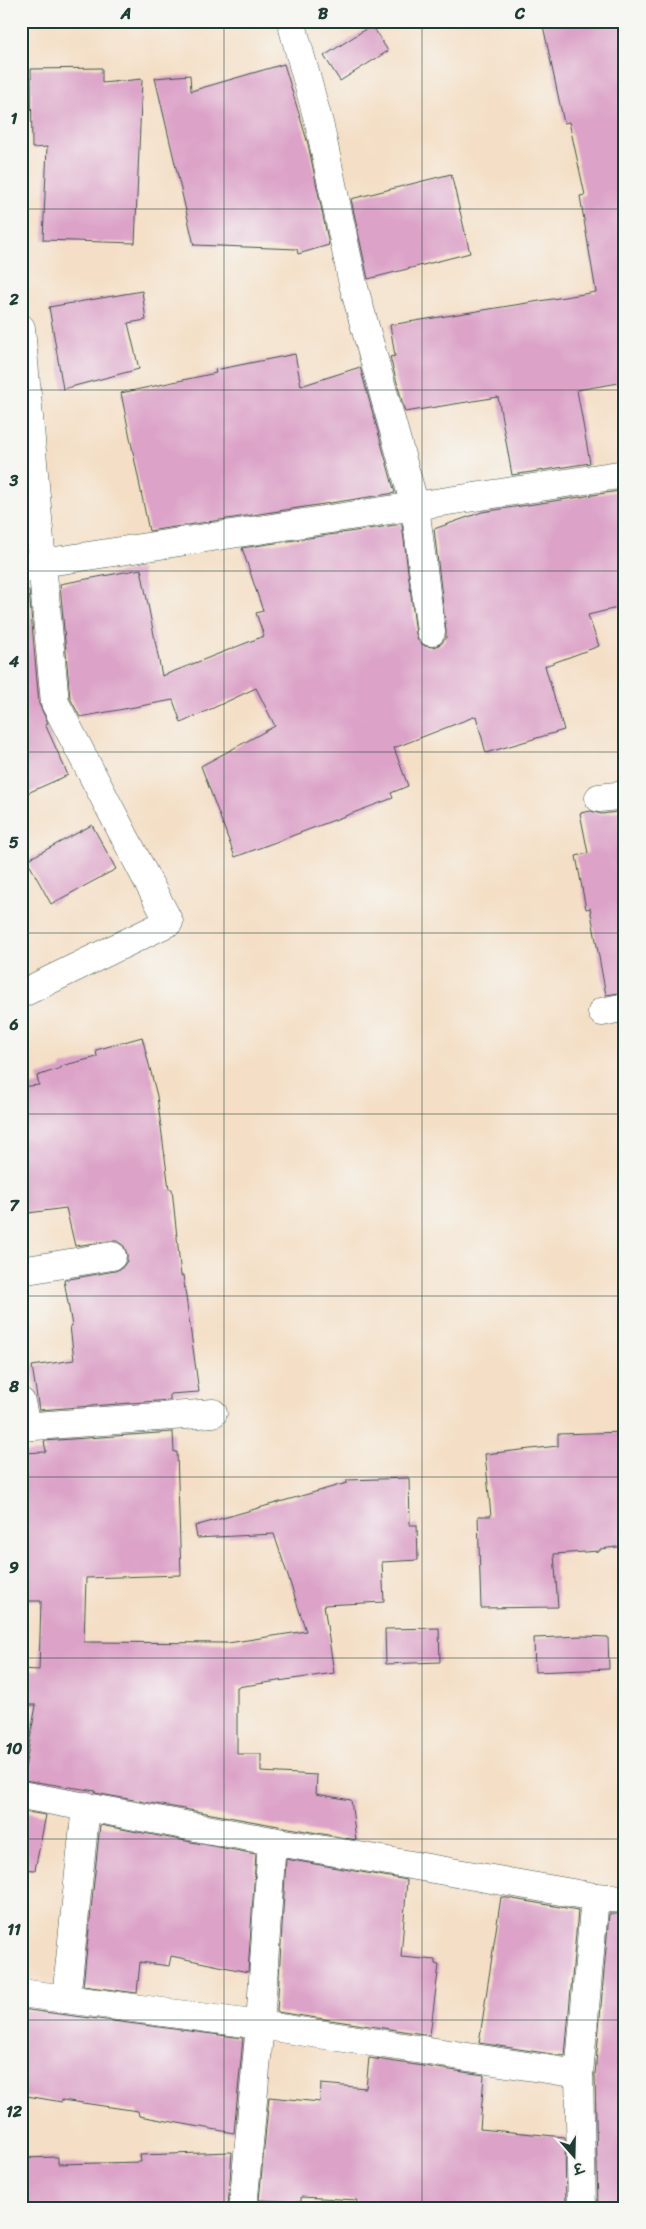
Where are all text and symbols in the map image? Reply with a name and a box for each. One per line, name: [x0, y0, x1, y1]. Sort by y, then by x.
text: A: [120, 0, 131, 28]
text: B: [318, 0, 329, 28]
text: C: [514, 0, 526, 28]
text: 1: [11, 104, 18, 133]
text: 2: [8, 285, 19, 314]
text: 3: [9, 466, 19, 495]
text: 4: [8, 647, 19, 676]
text: 5: [9, 828, 19, 857]
text: 6: [8, 1010, 19, 1039]
text: 7: [9, 1191, 20, 1220]
text: 8: [8, 1372, 19, 1401]
text: 9: [9, 1553, 19, 1582]
text: 10: [6, 1734, 22, 1763]
text: 11: [7, 1915, 21, 1944]
text: 12: [6, 2097, 23, 2126]
north arrow: [548, 2132, 598, 2182]
text: उ: [568, 2154, 589, 2182]

